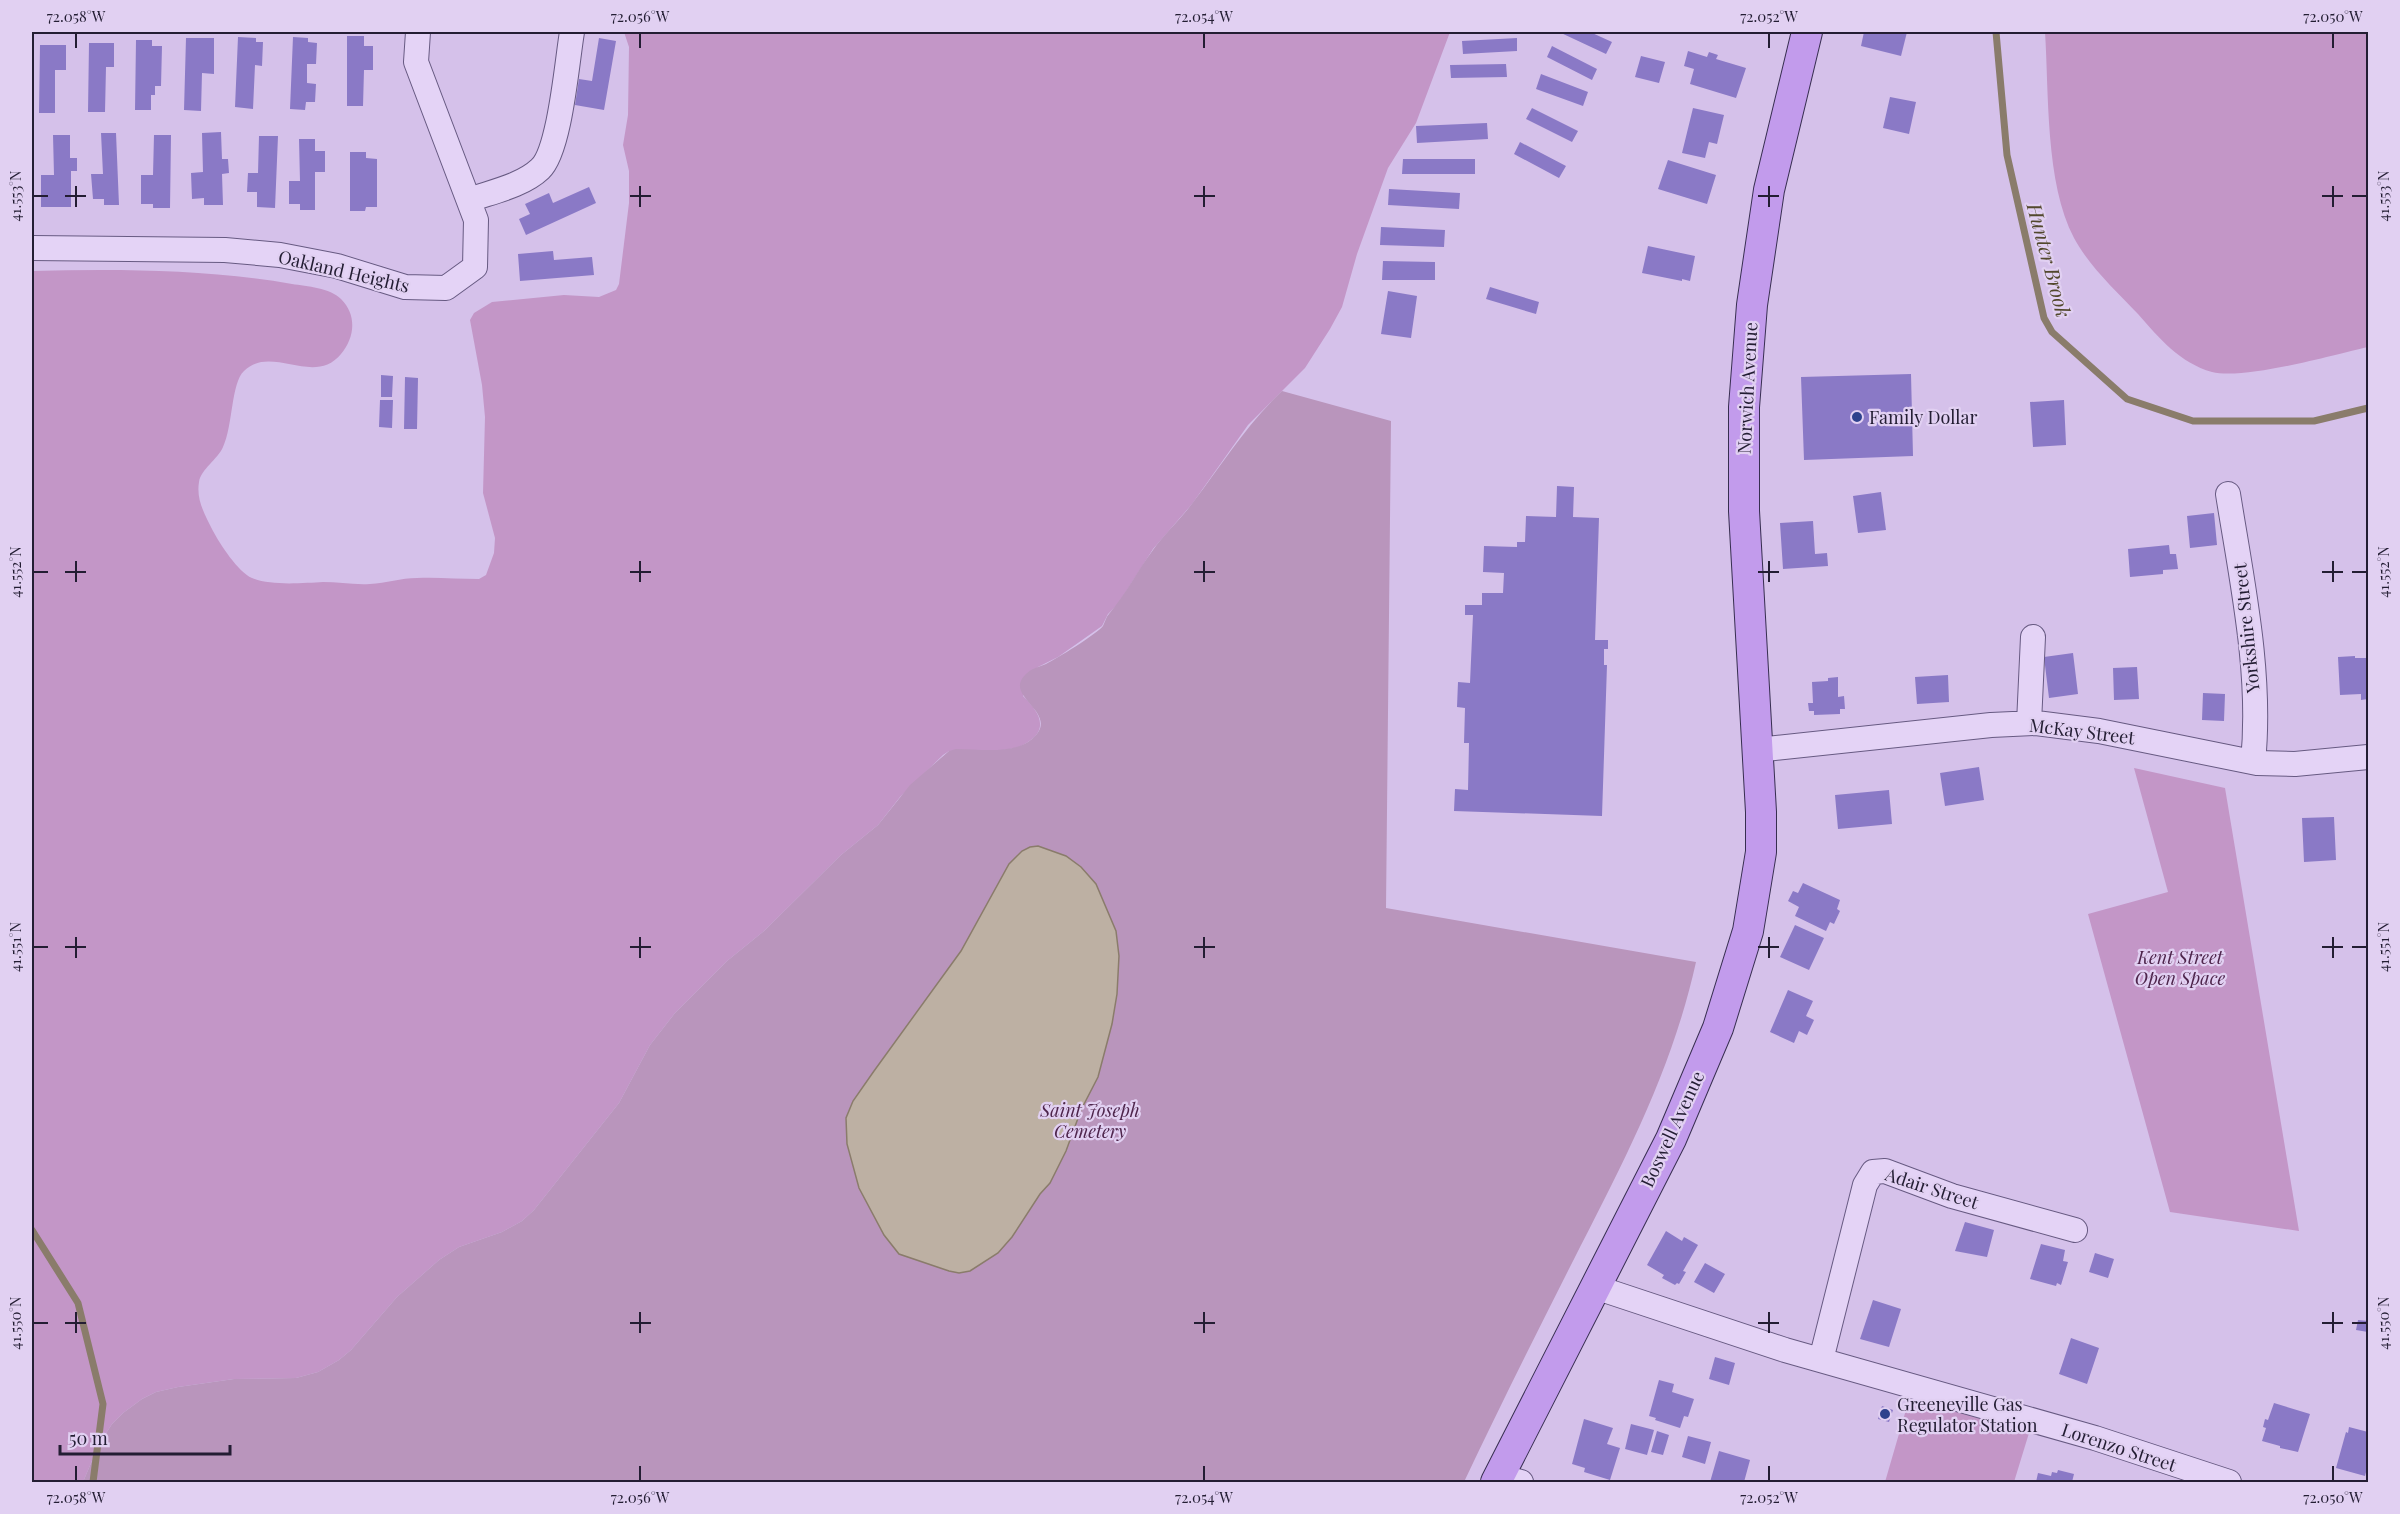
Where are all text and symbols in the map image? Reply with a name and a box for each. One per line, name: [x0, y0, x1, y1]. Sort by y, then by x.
text: 72.058°W: [47, 6, 106, 26]
text: 72.056°W: [611, 6, 670, 26]
text: 72.054°W: [1175, 6, 1233, 26]
text: 72.052°W: [1740, 6, 1798, 26]
text: 72.050°W: [2303, 6, 2363, 26]
text: 41.553°N: [5, 170, 25, 222]
text: 41.553°N: [2373, 170, 2393, 222]
water label: Hunter Brook: [2022, 199, 2078, 320]
street label: Oakland Heights: [276, 244, 412, 298]
street label: Norwich Avenue: [1732, 321, 1762, 455]
place label: Family Dollar: [1869, 405, 1977, 429]
marker: Family Dollar: [1850, 410, 1864, 424]
text: 41.552°N: [5, 546, 25, 598]
text: 41.552°N: [2373, 546, 2393, 598]
street label: Yorkshire Street: [2227, 561, 2265, 695]
street label: McKay Street: [2028, 713, 2137, 749]
text: 41.551°N: [5, 922, 25, 972]
text: 41.551°N: [2373, 922, 2393, 972]
park label: Kent Street Open Space: [2135, 945, 2225, 990]
street label: Boswell Avenue: [1635, 1067, 1709, 1191]
park label: Saint Joseph Cemetery: [1039, 1098, 1140, 1143]
street label: Adair Street: [1881, 1161, 1982, 1215]
text: 41.550°N: [5, 1296, 25, 1350]
text: 41.550°N: [2373, 1296, 2393, 1350]
place label: Greeneville Gas Regulator Station: [1897, 1392, 2038, 1437]
marker: Greeneville Gas Regulator Station: [1878, 1407, 1892, 1421]
street label: Lorenzo Street: [2059, 1417, 2180, 1477]
scale bar: [60, 1418, 230, 1456]
text: 50 m: [69, 1426, 108, 1450]
text: 72.058°W: [47, 1487, 106, 1507]
text: 72.056°W: [611, 1487, 670, 1507]
text: 72.054°W: [1175, 1487, 1233, 1507]
text: 72.052°W: [1740, 1487, 1798, 1507]
text: 72.050°W: [2303, 1487, 2363, 1507]

